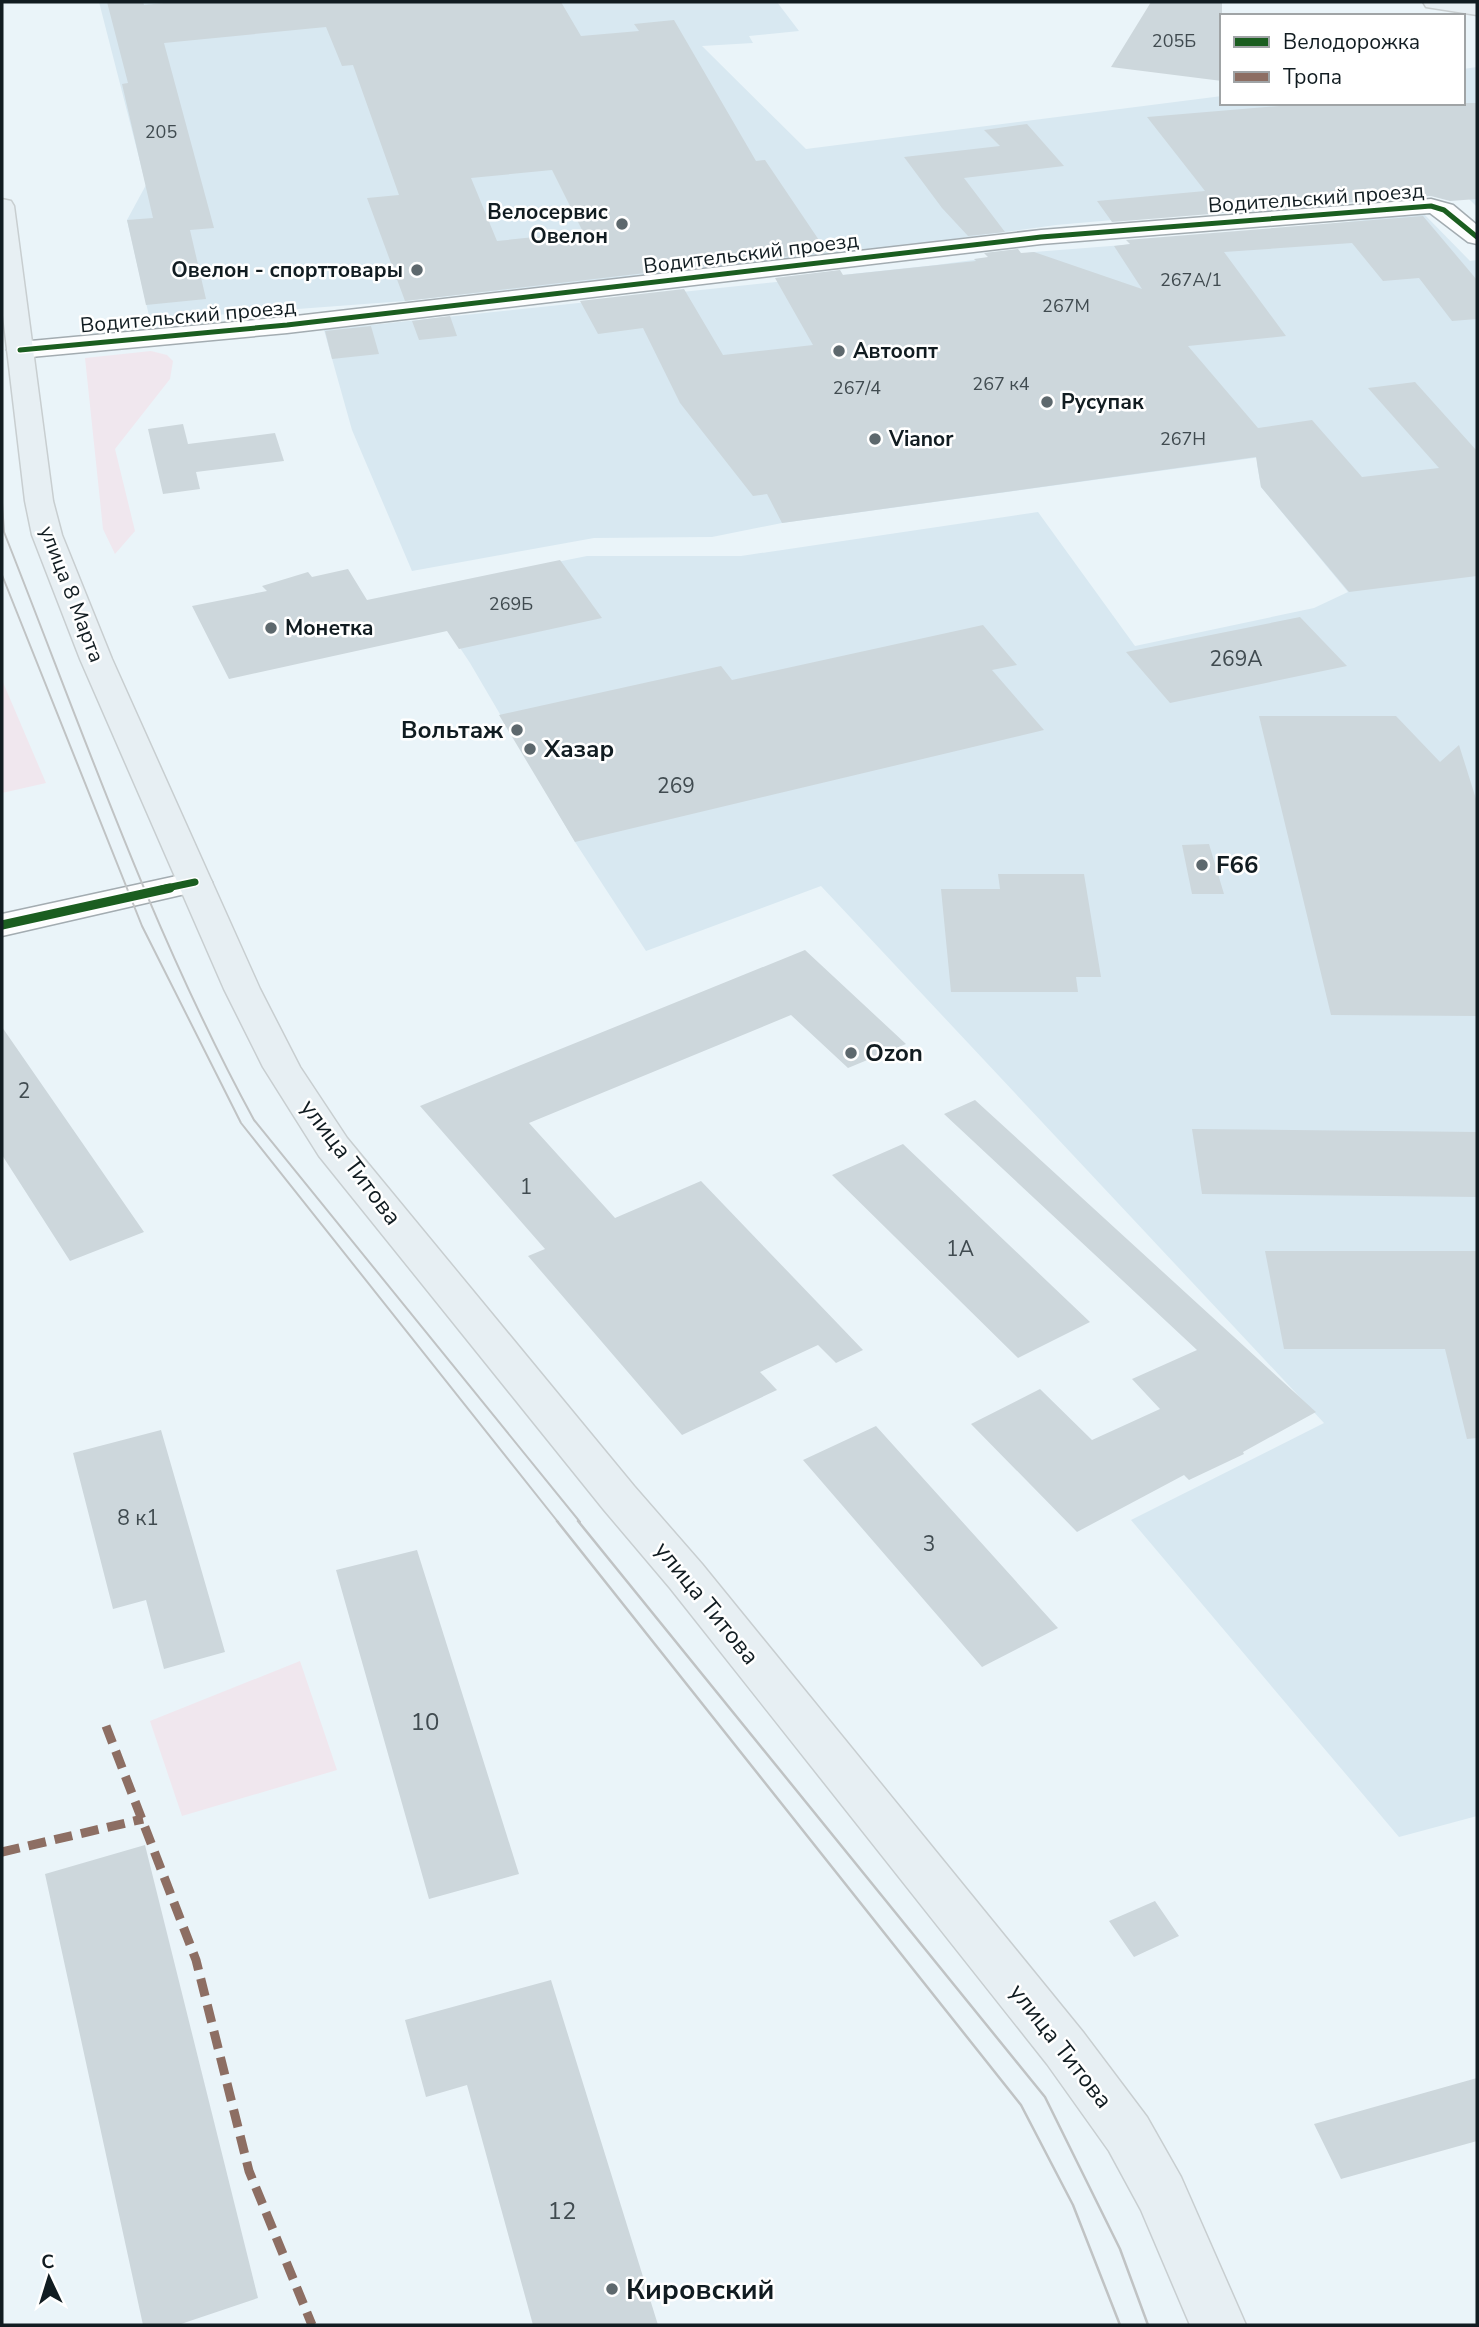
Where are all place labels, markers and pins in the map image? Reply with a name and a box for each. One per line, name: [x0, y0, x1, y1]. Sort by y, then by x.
place label: Велосервис Овелон: [487, 198, 608, 250]
marker: Велосервис Овелон: [614, 216, 630, 232]
place label: Овелон - спорттовары: [171, 256, 403, 284]
marker: Овелон - спорттовары: [409, 262, 425, 278]
place label: Автоопт: [853, 337, 938, 365]
marker: Автоопт: [831, 343, 847, 359]
place label: Русупак: [1061, 388, 1144, 416]
marker: Русупак: [1039, 394, 1055, 410]
place label: Vianor: [888, 425, 954, 453]
marker: Vianor: [867, 431, 883, 447]
place label: Монетка: [285, 614, 374, 642]
marker: Монетка: [263, 620, 279, 636]
place label: Вольтаж: [401, 714, 503, 746]
marker: Вольтаж: [509, 722, 525, 738]
place label: Хазар: [543, 733, 614, 765]
marker: Хазар: [522, 741, 538, 757]
place label: F66: [1216, 849, 1258, 881]
marker: F66: [1194, 857, 1210, 873]
place label: Ozon: [865, 1037, 923, 1069]
marker: Ozon: [843, 1045, 859, 1061]
place label: Кировский: [626, 2271, 775, 2309]
marker: Кировский: [604, 2281, 620, 2297]

